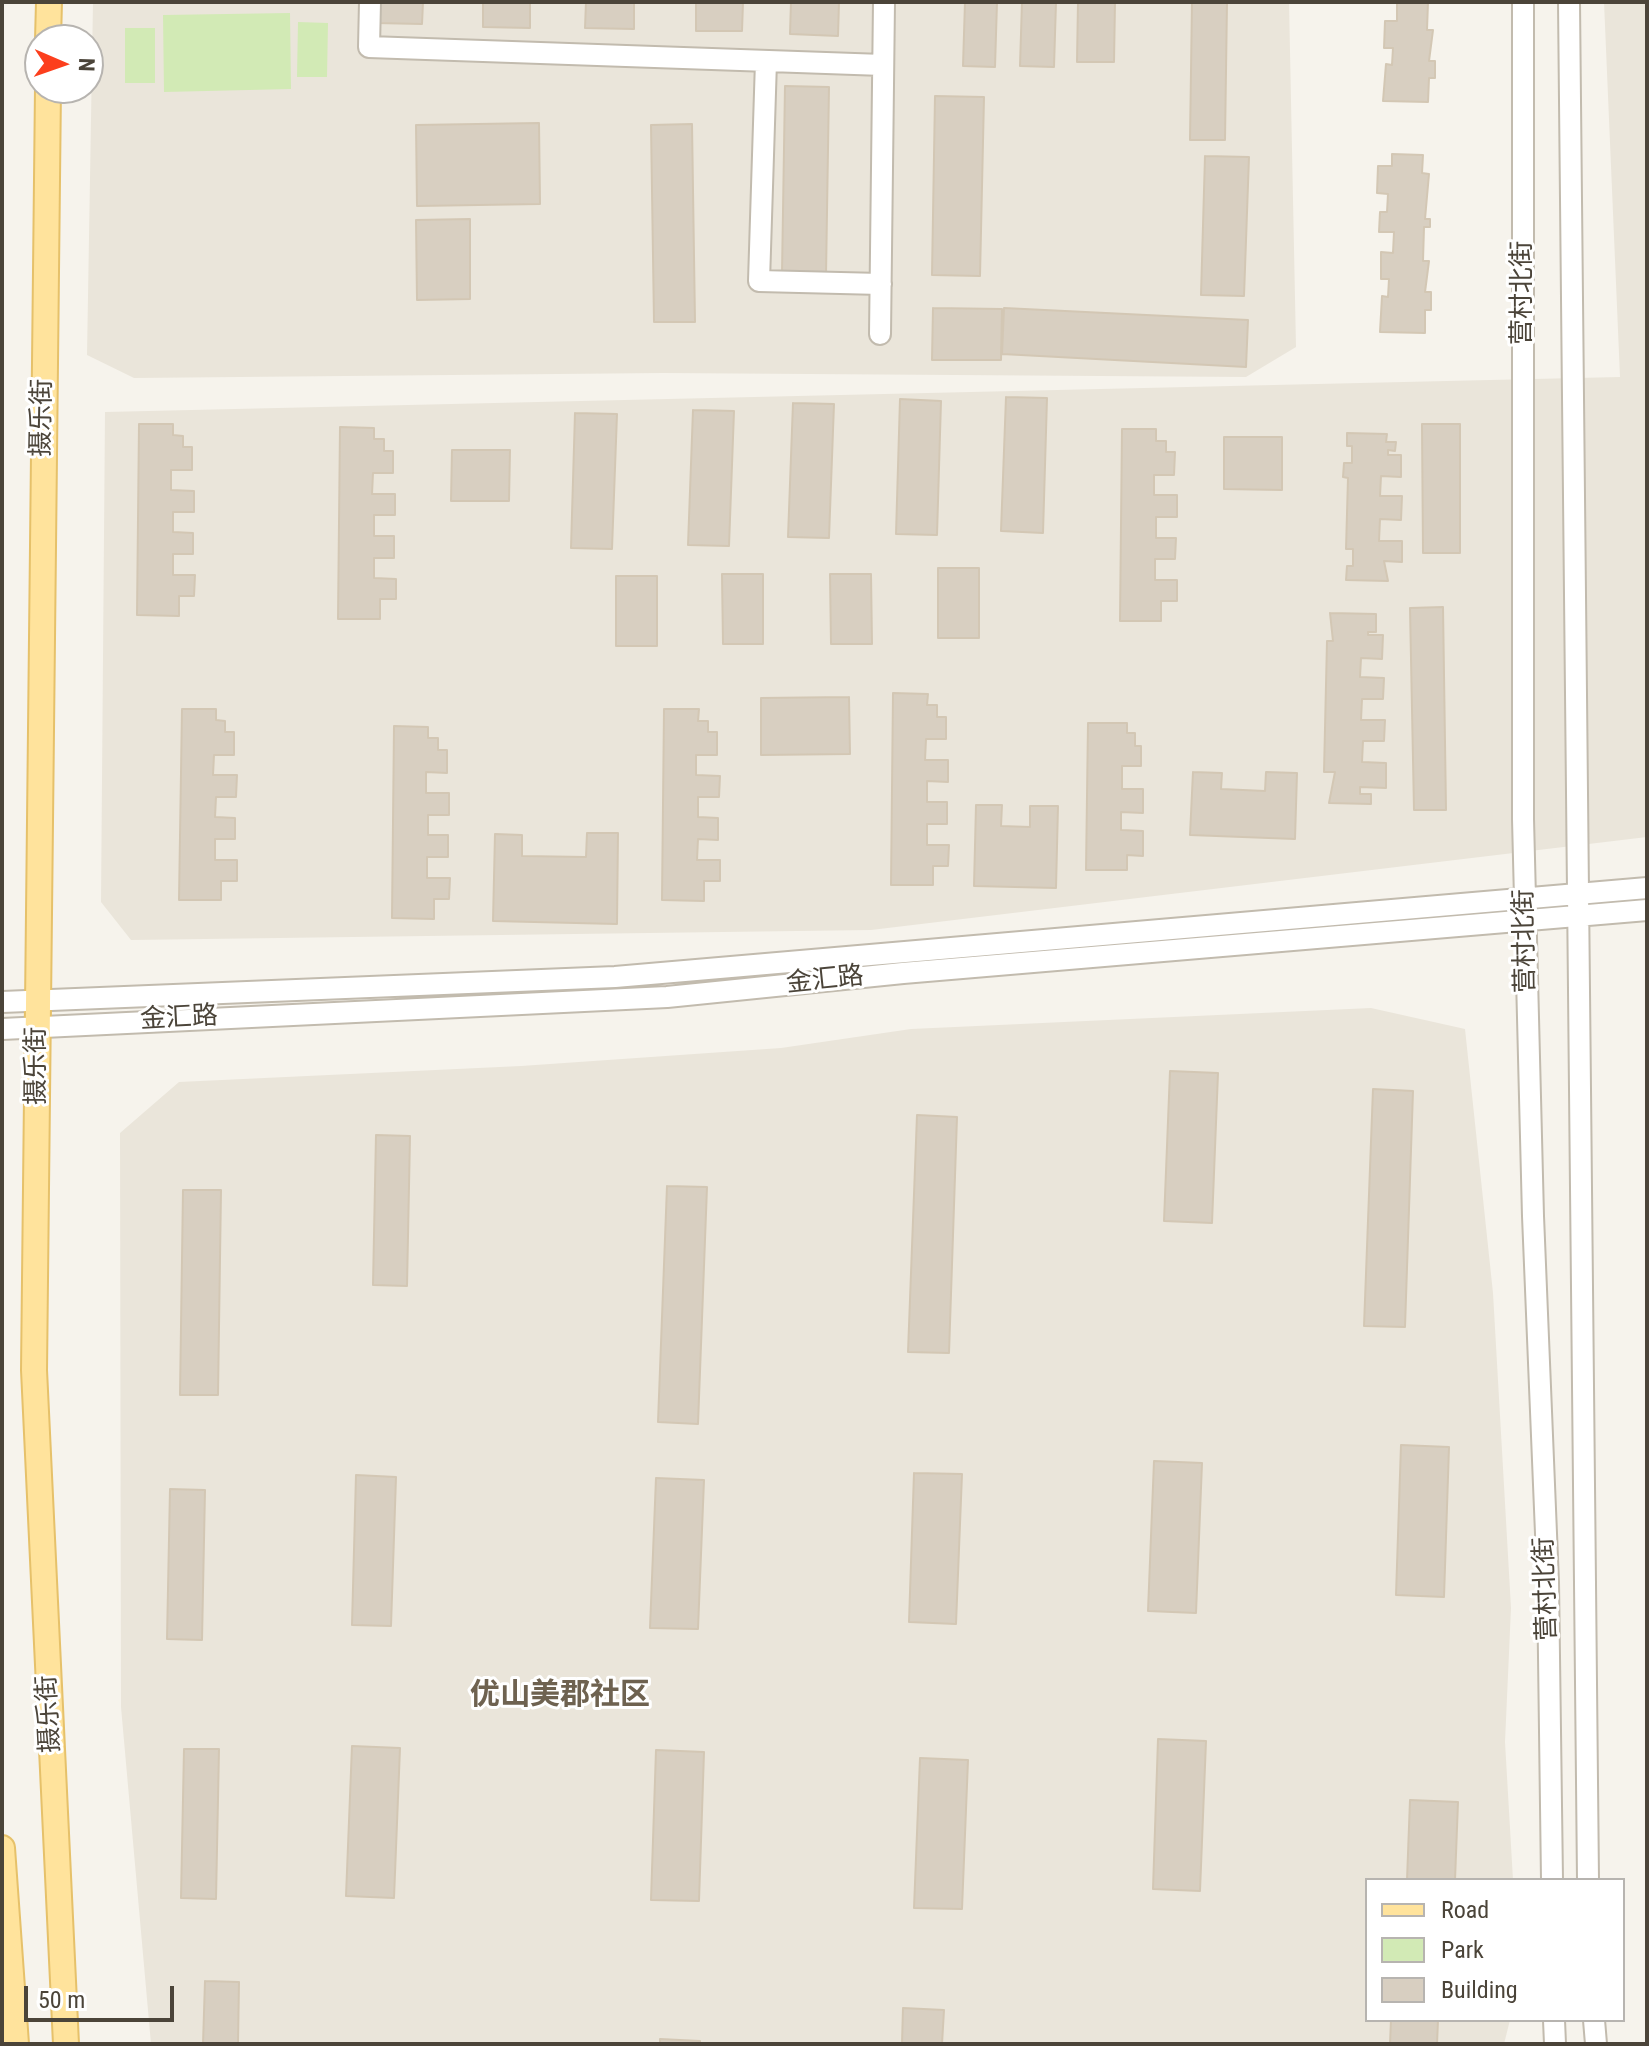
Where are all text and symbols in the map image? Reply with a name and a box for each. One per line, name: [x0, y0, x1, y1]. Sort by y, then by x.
north arrow: [24, 24, 104, 104]
text: N: [74, 58, 99, 72]
street label: 营村北街: [1507, 241, 1539, 345]
street label: 摄乐街: [27, 379, 59, 457]
street label: 营村北街: [1509, 889, 1543, 993]
street label: 金汇路: [785, 961, 865, 1001]
street label: 金汇路: [139, 1001, 219, 1037]
street label: 摄乐街: [21, 1027, 53, 1105]
street label: 营村北街: [1530, 1536, 1564, 1642]
street label: 摄乐街: [32, 1674, 68, 1754]
district label: 优山美郡社区: [470, 1678, 650, 1714]
legend: [1365, 1878, 1625, 2022]
text: Road: [1441, 1896, 1489, 1924]
text: Park: [1441, 1936, 1484, 1964]
scale bar: [28, 1970, 178, 2020]
text: Building: [1441, 1976, 1518, 2004]
text: 50 m: [38, 1986, 85, 2014]

